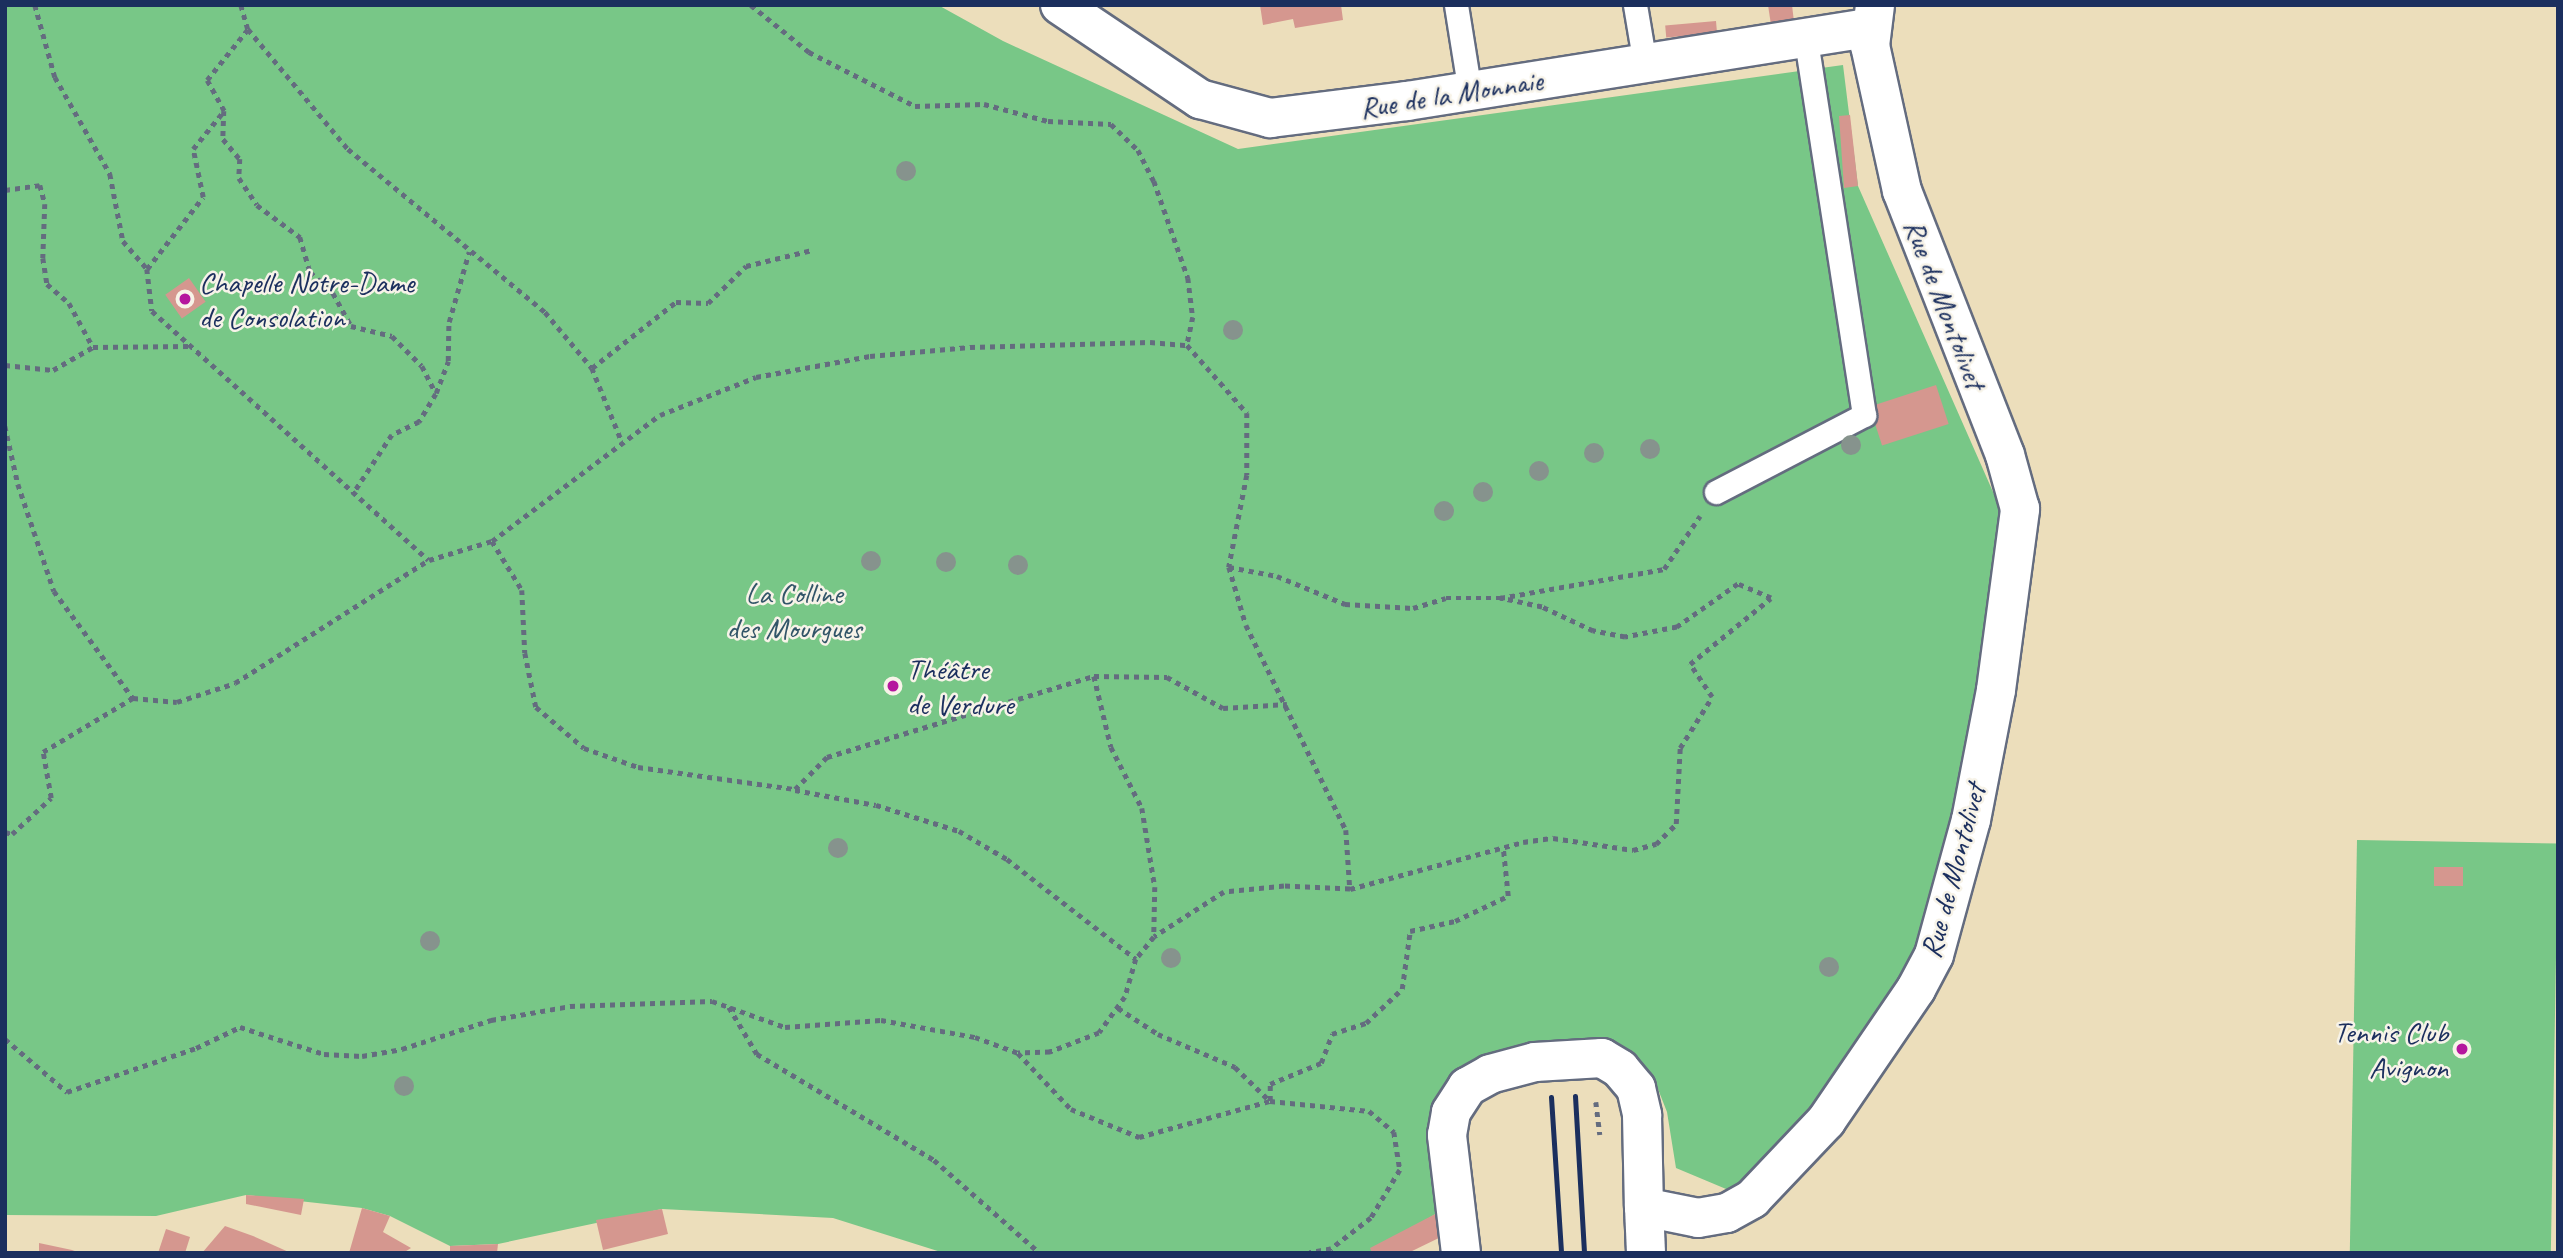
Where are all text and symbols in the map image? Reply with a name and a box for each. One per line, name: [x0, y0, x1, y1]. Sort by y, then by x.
street label: Rue de la Monnaie: [1357, 62, 1545, 126]
street label: Rue de Montolivet: [1896, 214, 1994, 394]
place label: Chapelle Notre-Dame de Consolation: [199, 264, 414, 334]
marker: Chapelle Notre-Dame de Consolation: [177, 291, 193, 307]
park label: La Colline des Mourgues: [727, 575, 861, 646]
place label: Théâtre de Verdure: [907, 651, 1014, 722]
marker: Théâtre de Verdure: [885, 678, 901, 694]
street label: Rue de Montolivet: [1912, 780, 1994, 962]
place label: Tennis Club Avignon: [2334, 1014, 2448, 1084]
marker: Tennis Club Avignon: [2454, 1041, 2470, 1057]

